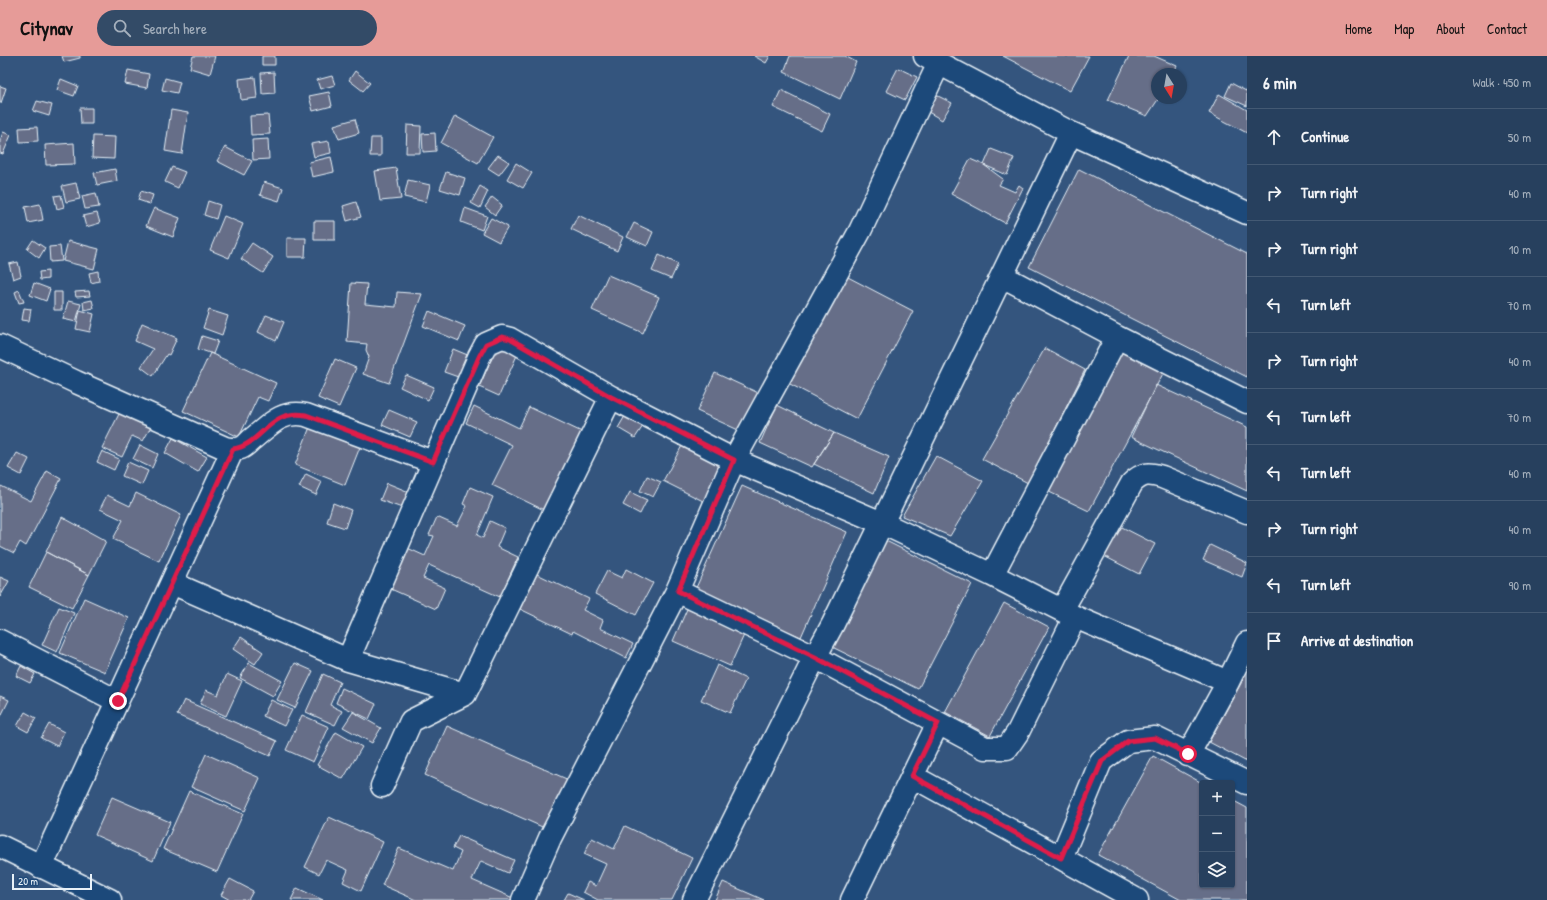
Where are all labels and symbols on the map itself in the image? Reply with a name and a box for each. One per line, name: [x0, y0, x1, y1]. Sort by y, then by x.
north arrow: [1151, 68, 1187, 104]
route end: [109, 692, 127, 710]
route start: [1179, 745, 1197, 763]
scale bar: [12, 872, 92, 891]

